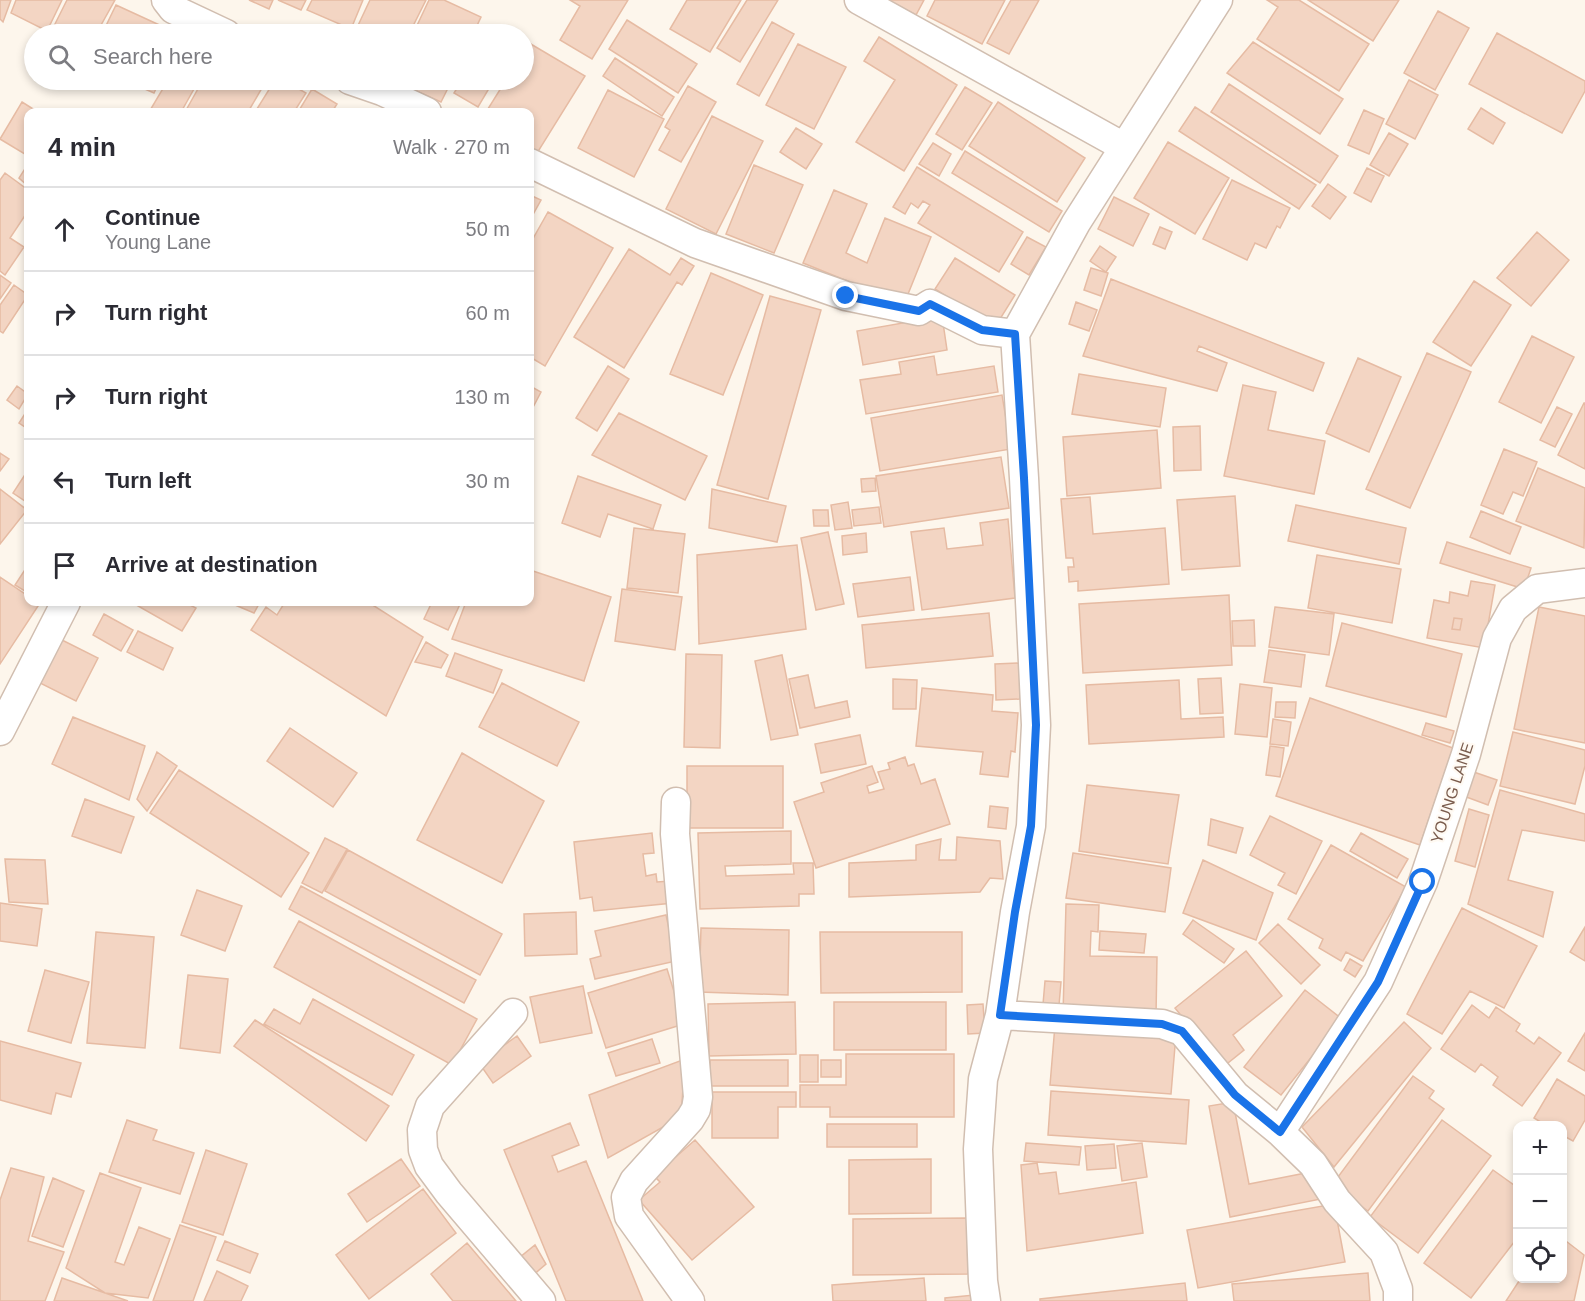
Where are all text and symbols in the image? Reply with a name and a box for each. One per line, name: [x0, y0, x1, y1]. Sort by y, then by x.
search box: [24, 24, 534, 90]
icon: search: [45, 41, 78, 74]
text: Search here: [93, 44, 213, 69]
text: 4 min: [48, 132, 116, 162]
text: Walk · 270 m: [393, 136, 510, 158]
text: Continue: [105, 205, 200, 230]
icon: ahead: [48, 213, 81, 246]
text: 50 m: [466, 218, 510, 240]
text: Young Lane: [105, 231, 211, 253]
route end: [832, 282, 858, 308]
icon: right: [48, 297, 81, 330]
text: Turn right: [105, 300, 207, 325]
text: 60 m: [466, 302, 510, 324]
icon: right: [48, 381, 81, 414]
text: Turn right: [105, 384, 207, 409]
text: 130 m: [454, 386, 510, 408]
icon: left: [48, 465, 81, 498]
text: Turn left: [105, 468, 191, 493]
text: 30 m: [466, 470, 510, 492]
icon: arrive: [48, 549, 81, 582]
text: Arrive at destination: [105, 552, 318, 577]
street label: YOUNG LANE: [1428, 740, 1476, 846]
route start: [1409, 868, 1435, 894]
map controls: [1513, 1121, 1567, 1283]
button: +: [1513, 1121, 1567, 1175]
button: −: [1513, 1175, 1567, 1229]
button: locate: [1513, 1229, 1567, 1283]

